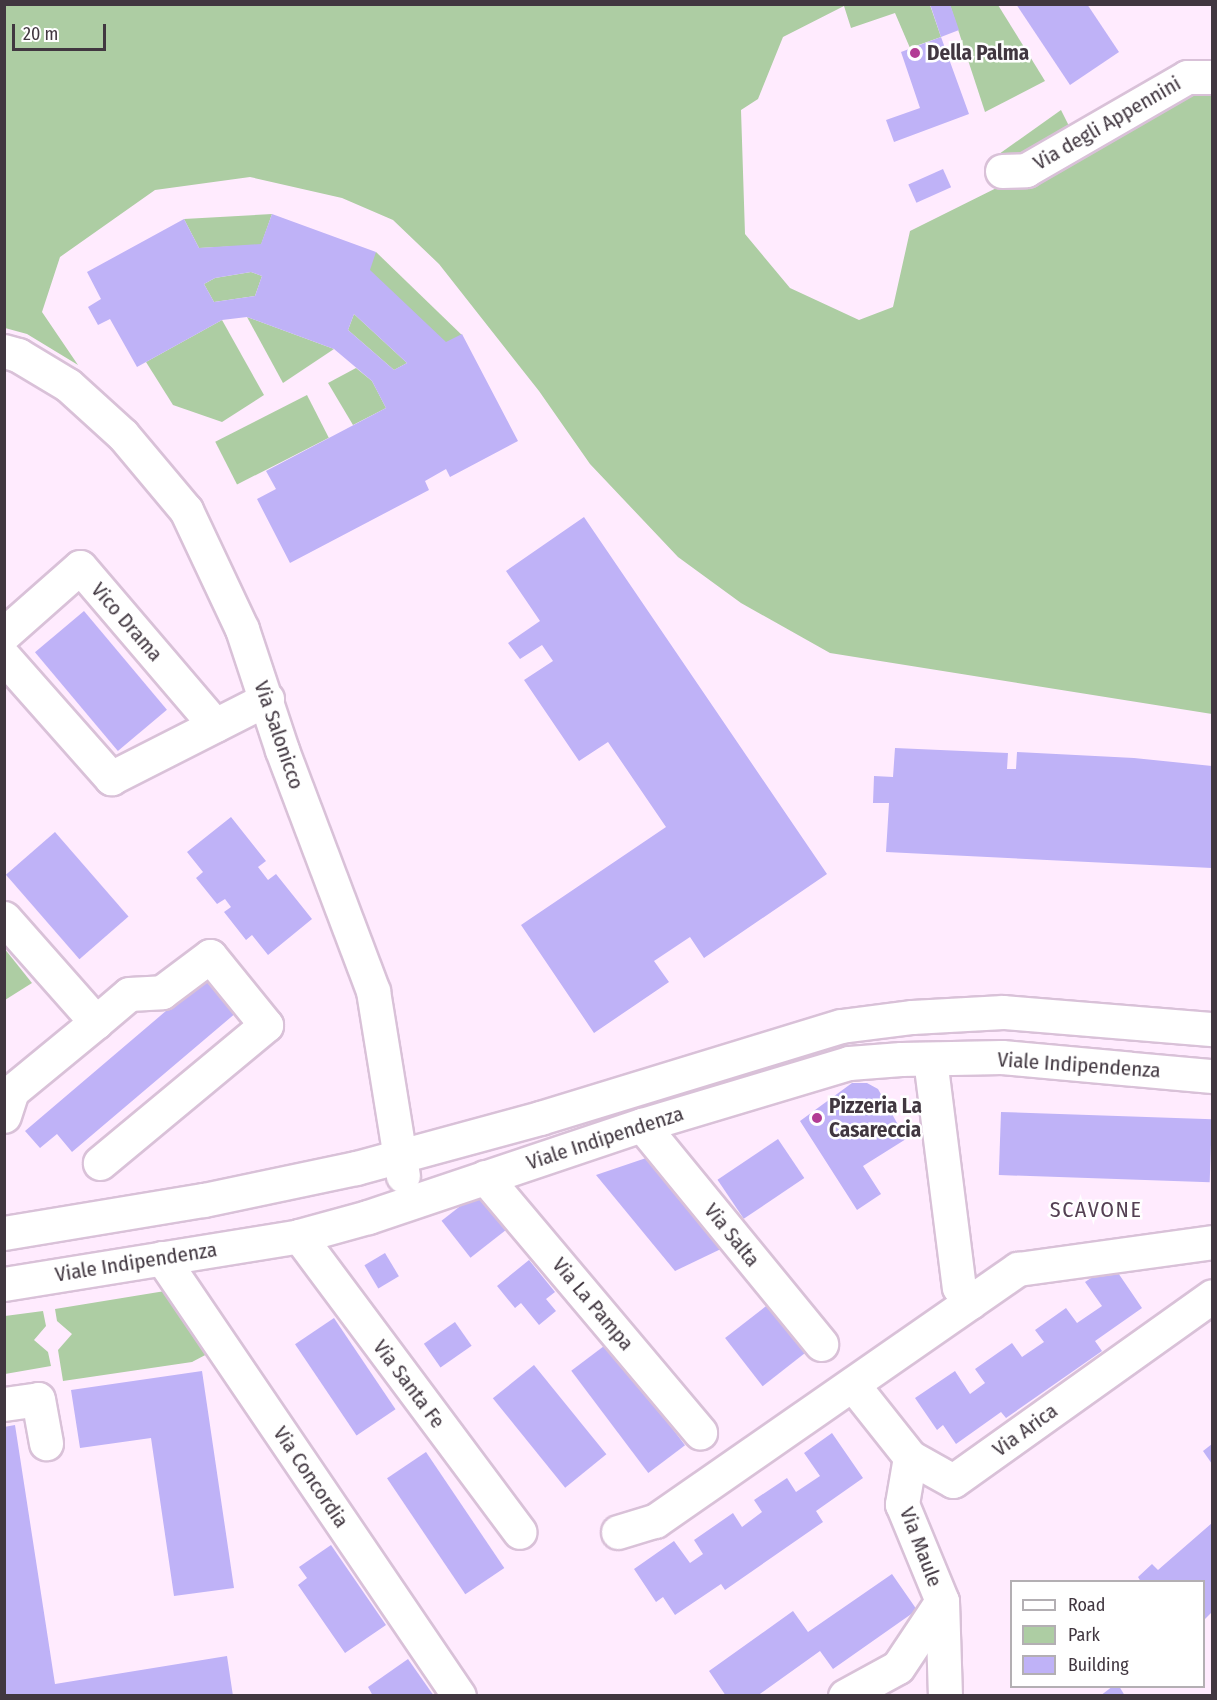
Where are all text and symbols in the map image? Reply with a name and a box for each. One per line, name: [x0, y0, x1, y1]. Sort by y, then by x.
scale bar: [15, 12, 110, 50]
text: 20 m: [23, 23, 58, 45]
place label: Della Palma: [927, 40, 1029, 66]
marker: Della Palma: [908, 46, 922, 60]
street label: Via degli Appennini: [1029, 71, 1185, 175]
street label: Vico Drama: [86, 577, 168, 667]
street label: Via Salonicco: [249, 678, 309, 792]
street label: Viale Indipendenza: [997, 1047, 1161, 1083]
place label: Pizzeria La Casareccia: [829, 1093, 922, 1143]
street label: Viale Indipendenza: [523, 1101, 687, 1175]
marker: Pizzeria La Casareccia: [810, 1111, 824, 1125]
district label: SCAVONE: [1050, 1197, 1142, 1223]
street label: Via Salta: [699, 1198, 765, 1272]
street label: Viale Indipendenza: [53, 1237, 219, 1287]
street label: Via La Pampa: [547, 1253, 639, 1355]
street label: Via Santa Fe: [368, 1335, 450, 1433]
street label: Via Arica: [988, 1398, 1062, 1462]
street label: Via Concordia: [268, 1422, 354, 1532]
street label: Via Maule: [894, 1504, 948, 1590]
legend: [1010, 1580, 1205, 1688]
text: Road: [1068, 1594, 1105, 1616]
text: Park: [1068, 1624, 1100, 1646]
text: Building: [1068, 1654, 1129, 1676]

